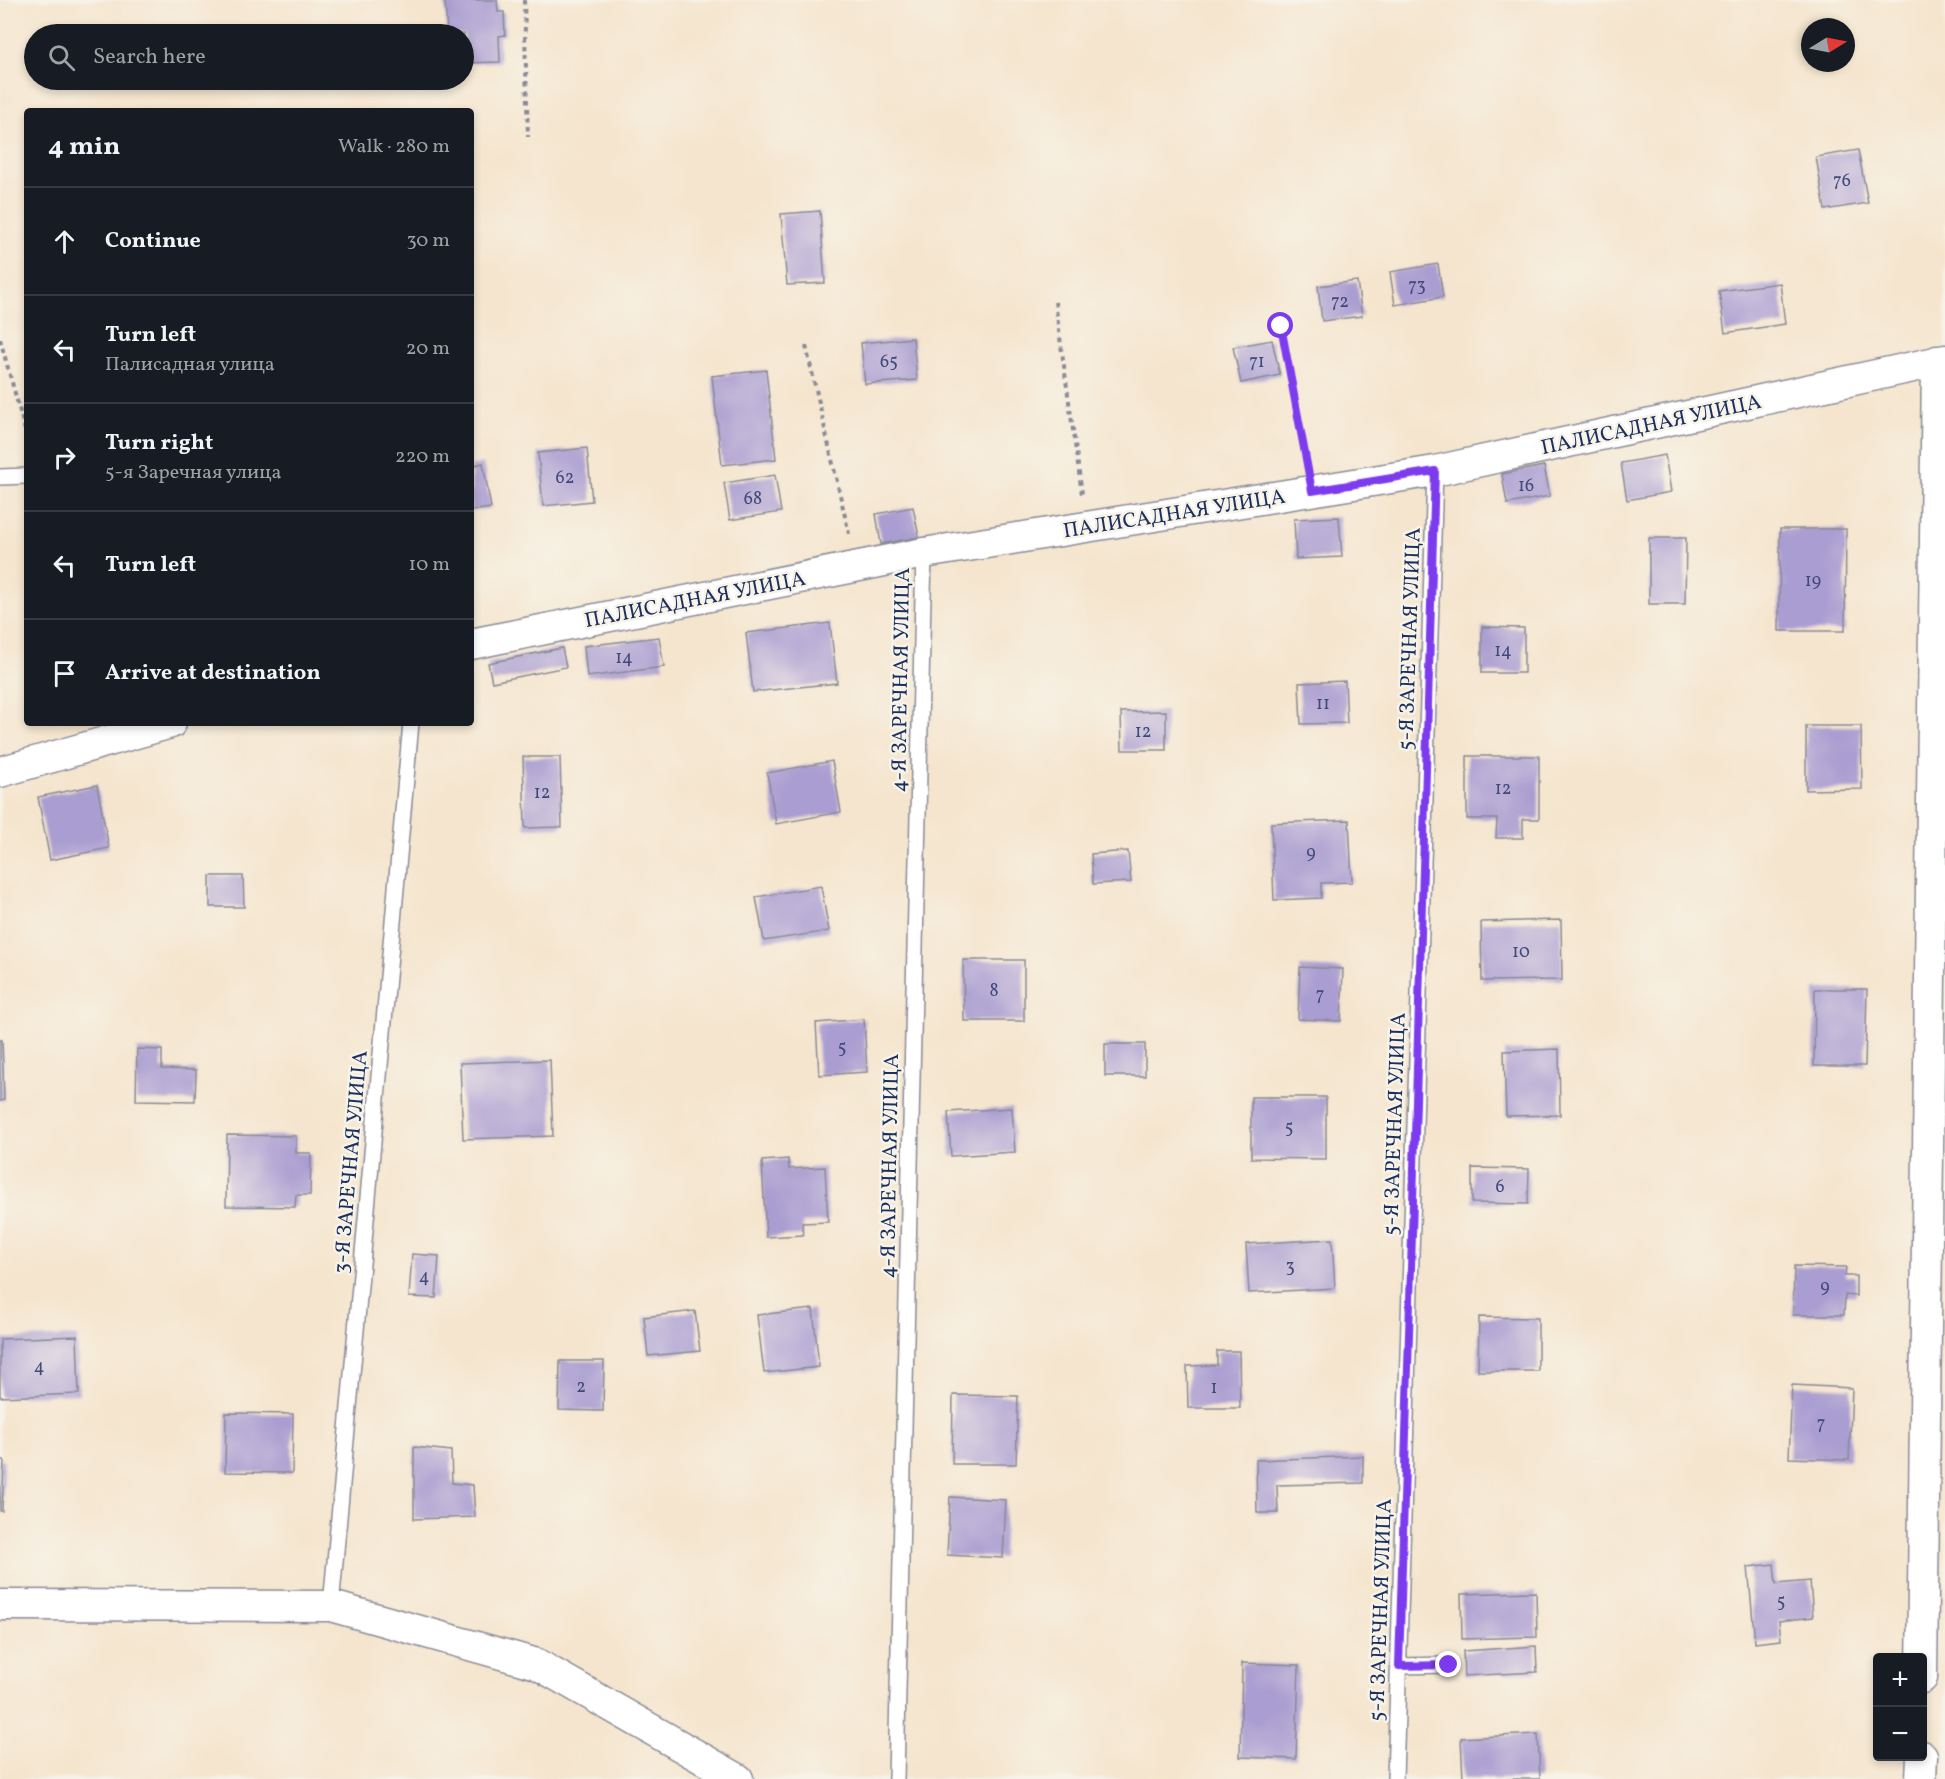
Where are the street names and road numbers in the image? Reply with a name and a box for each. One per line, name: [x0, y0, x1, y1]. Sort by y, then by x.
street label: ПАЛИСАДНАЯ УЛИЦА: [1538, 388, 1764, 463]
street label: ПАЛИСАДНАЯ УЛИЦА: [1061, 483, 1288, 546]
street label: 5-Я ЗАРЕЧНАЯ УЛИЦА: [1392, 527, 1429, 751]
street label: ПАЛИСАДНАЯ УЛИЦА: [582, 565, 809, 636]
street label: 4-Я ЗАРЕЧНАЯ УЛИЦА: [885, 567, 918, 793]
street label: 5-Я ЗАРЕЧНАЯ УЛИЦА: [1377, 1012, 1414, 1236]
street label: 3-Я ЗАРЕЧНАЯ УЛИЦА: [327, 1049, 376, 1275]
street label: 4-Я ЗАРЕЧНАЯ УЛИЦА: [874, 1053, 907, 1279]
street label: 5-Я ЗАРЕЧНАЯ УЛИЦА: [1363, 1498, 1400, 1722]

